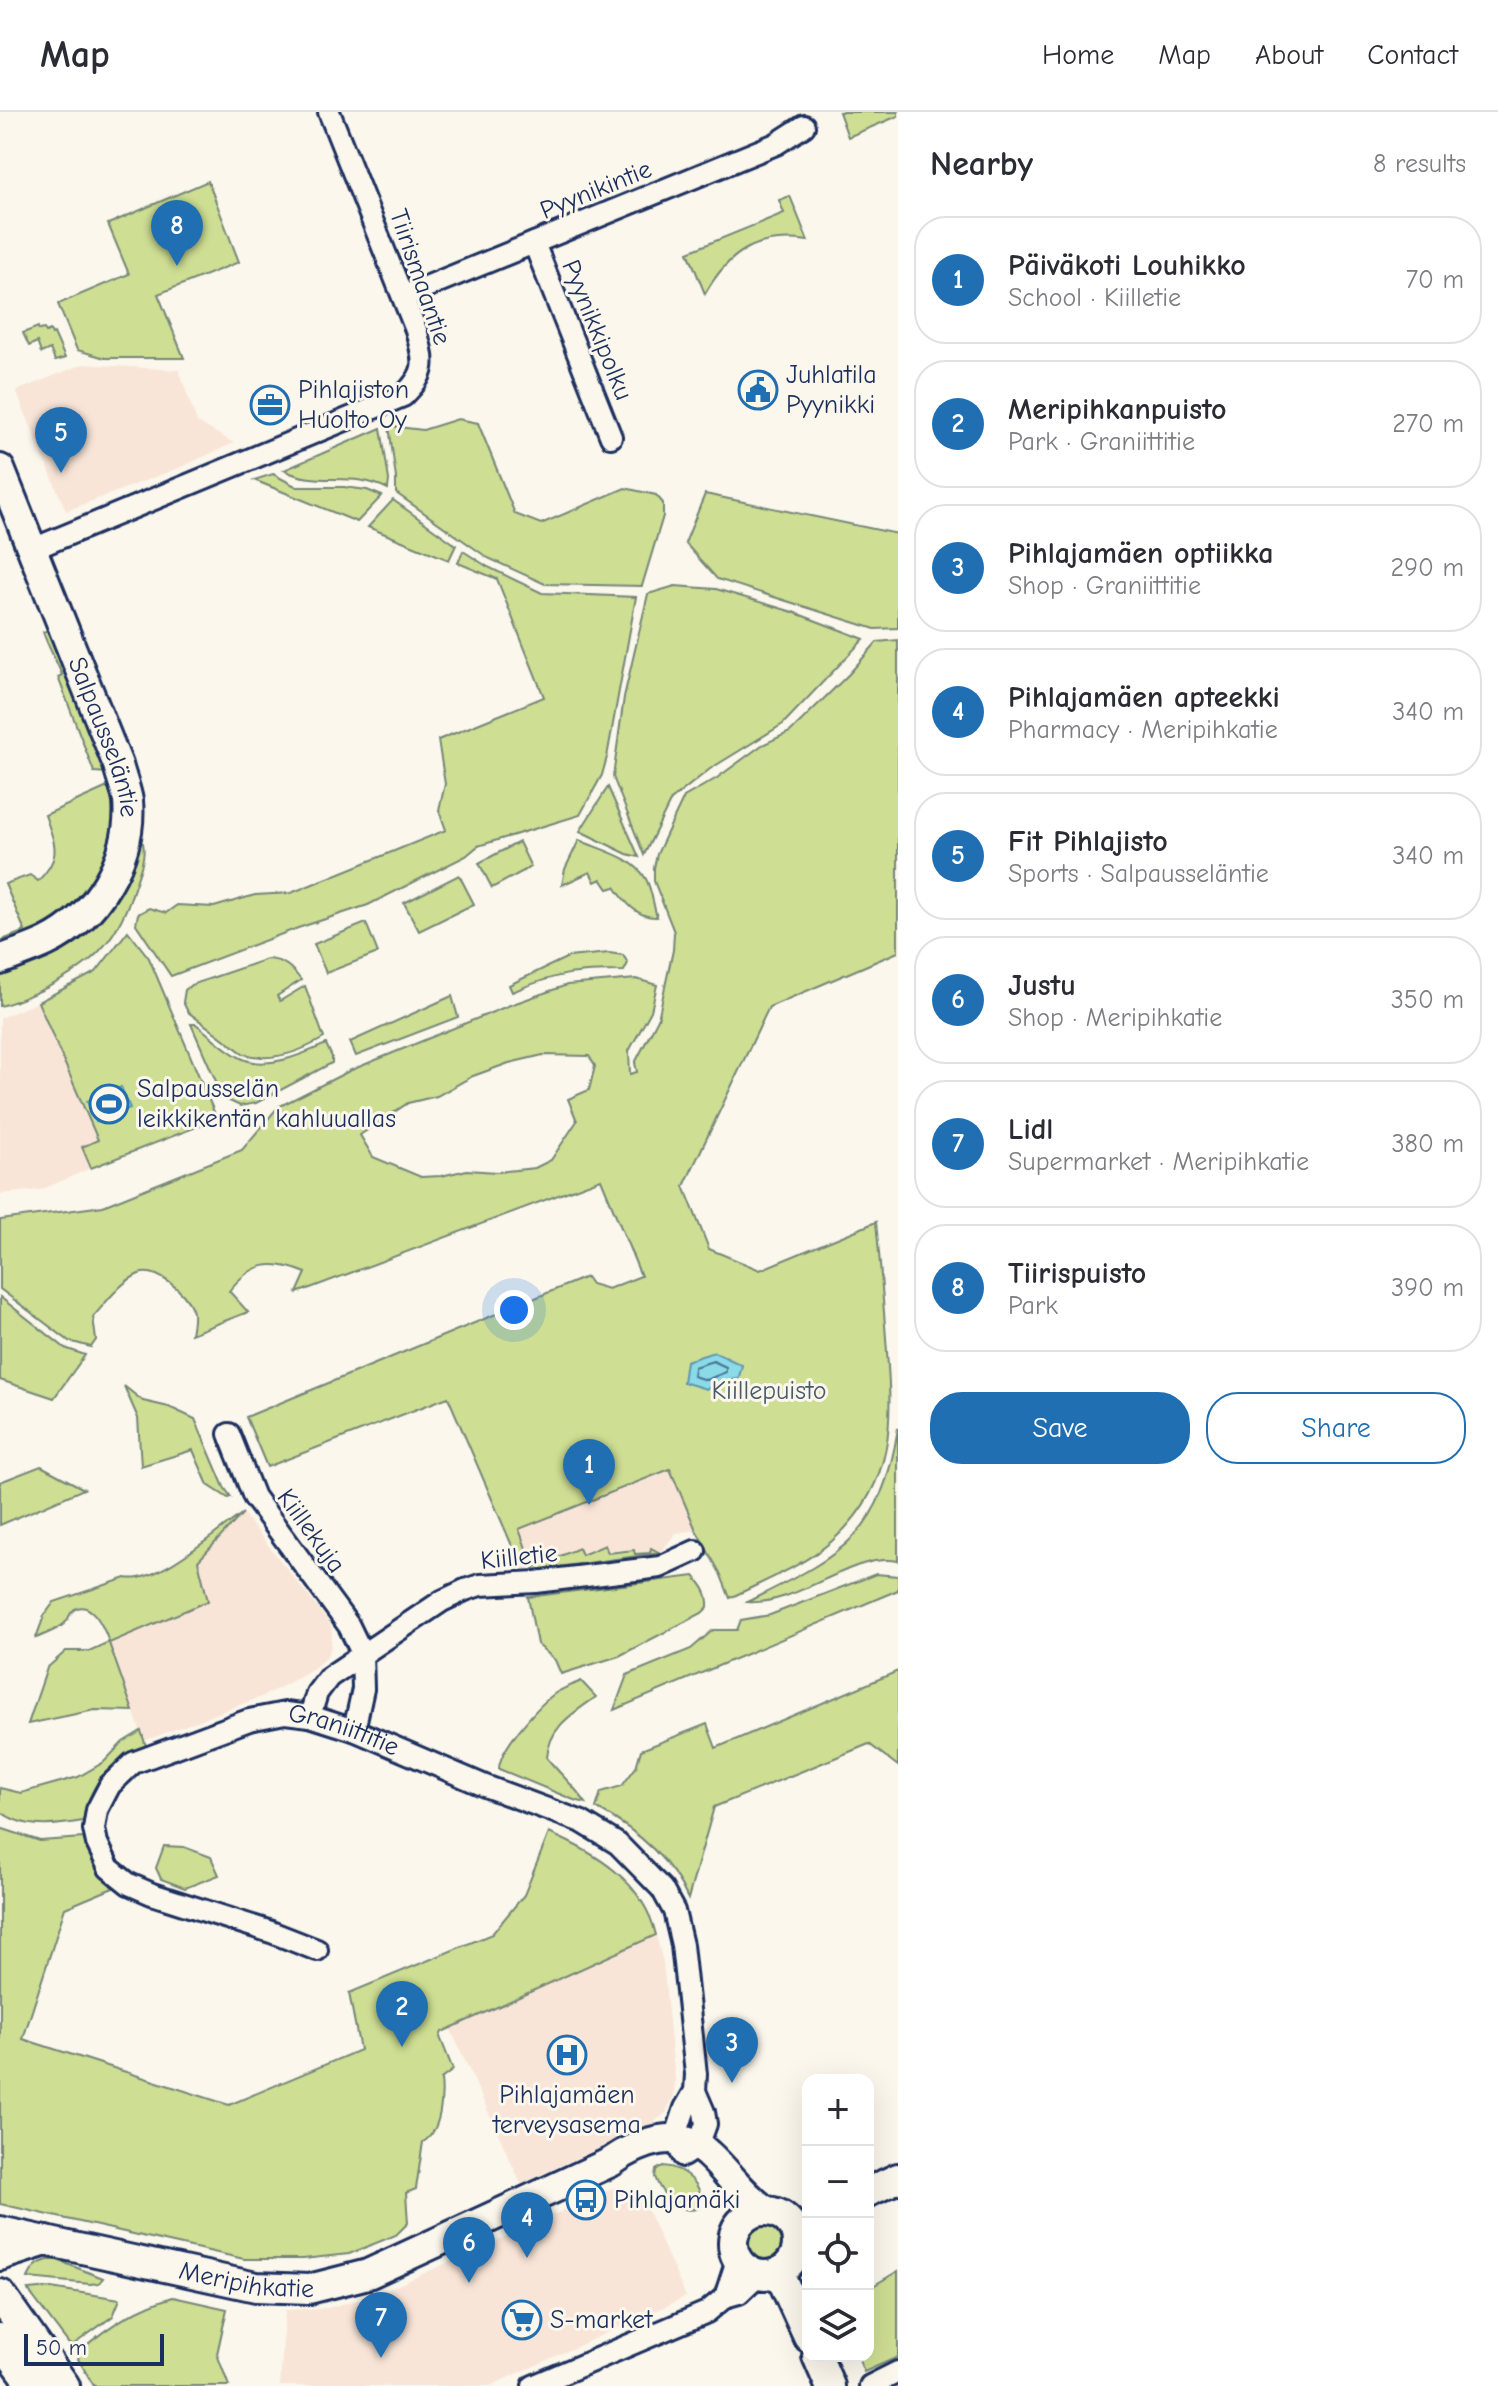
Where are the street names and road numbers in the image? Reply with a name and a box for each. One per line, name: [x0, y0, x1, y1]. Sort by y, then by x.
street label: Pyynikintie: [536, 154, 656, 226]
street label: Tiirismaantie: [383, 205, 457, 349]
street label: Pyynikkipolku: [555, 256, 639, 404]
street label: Salpausseläntie: [62, 653, 143, 817]
street label: Kiillekuja: [271, 1483, 351, 1579]
street label: Kiilletie: [479, 1538, 559, 1576]
street label: Graniittitie: [287, 1699, 404, 1762]
street label: Meripihkatie: [176, 2256, 315, 2304]

